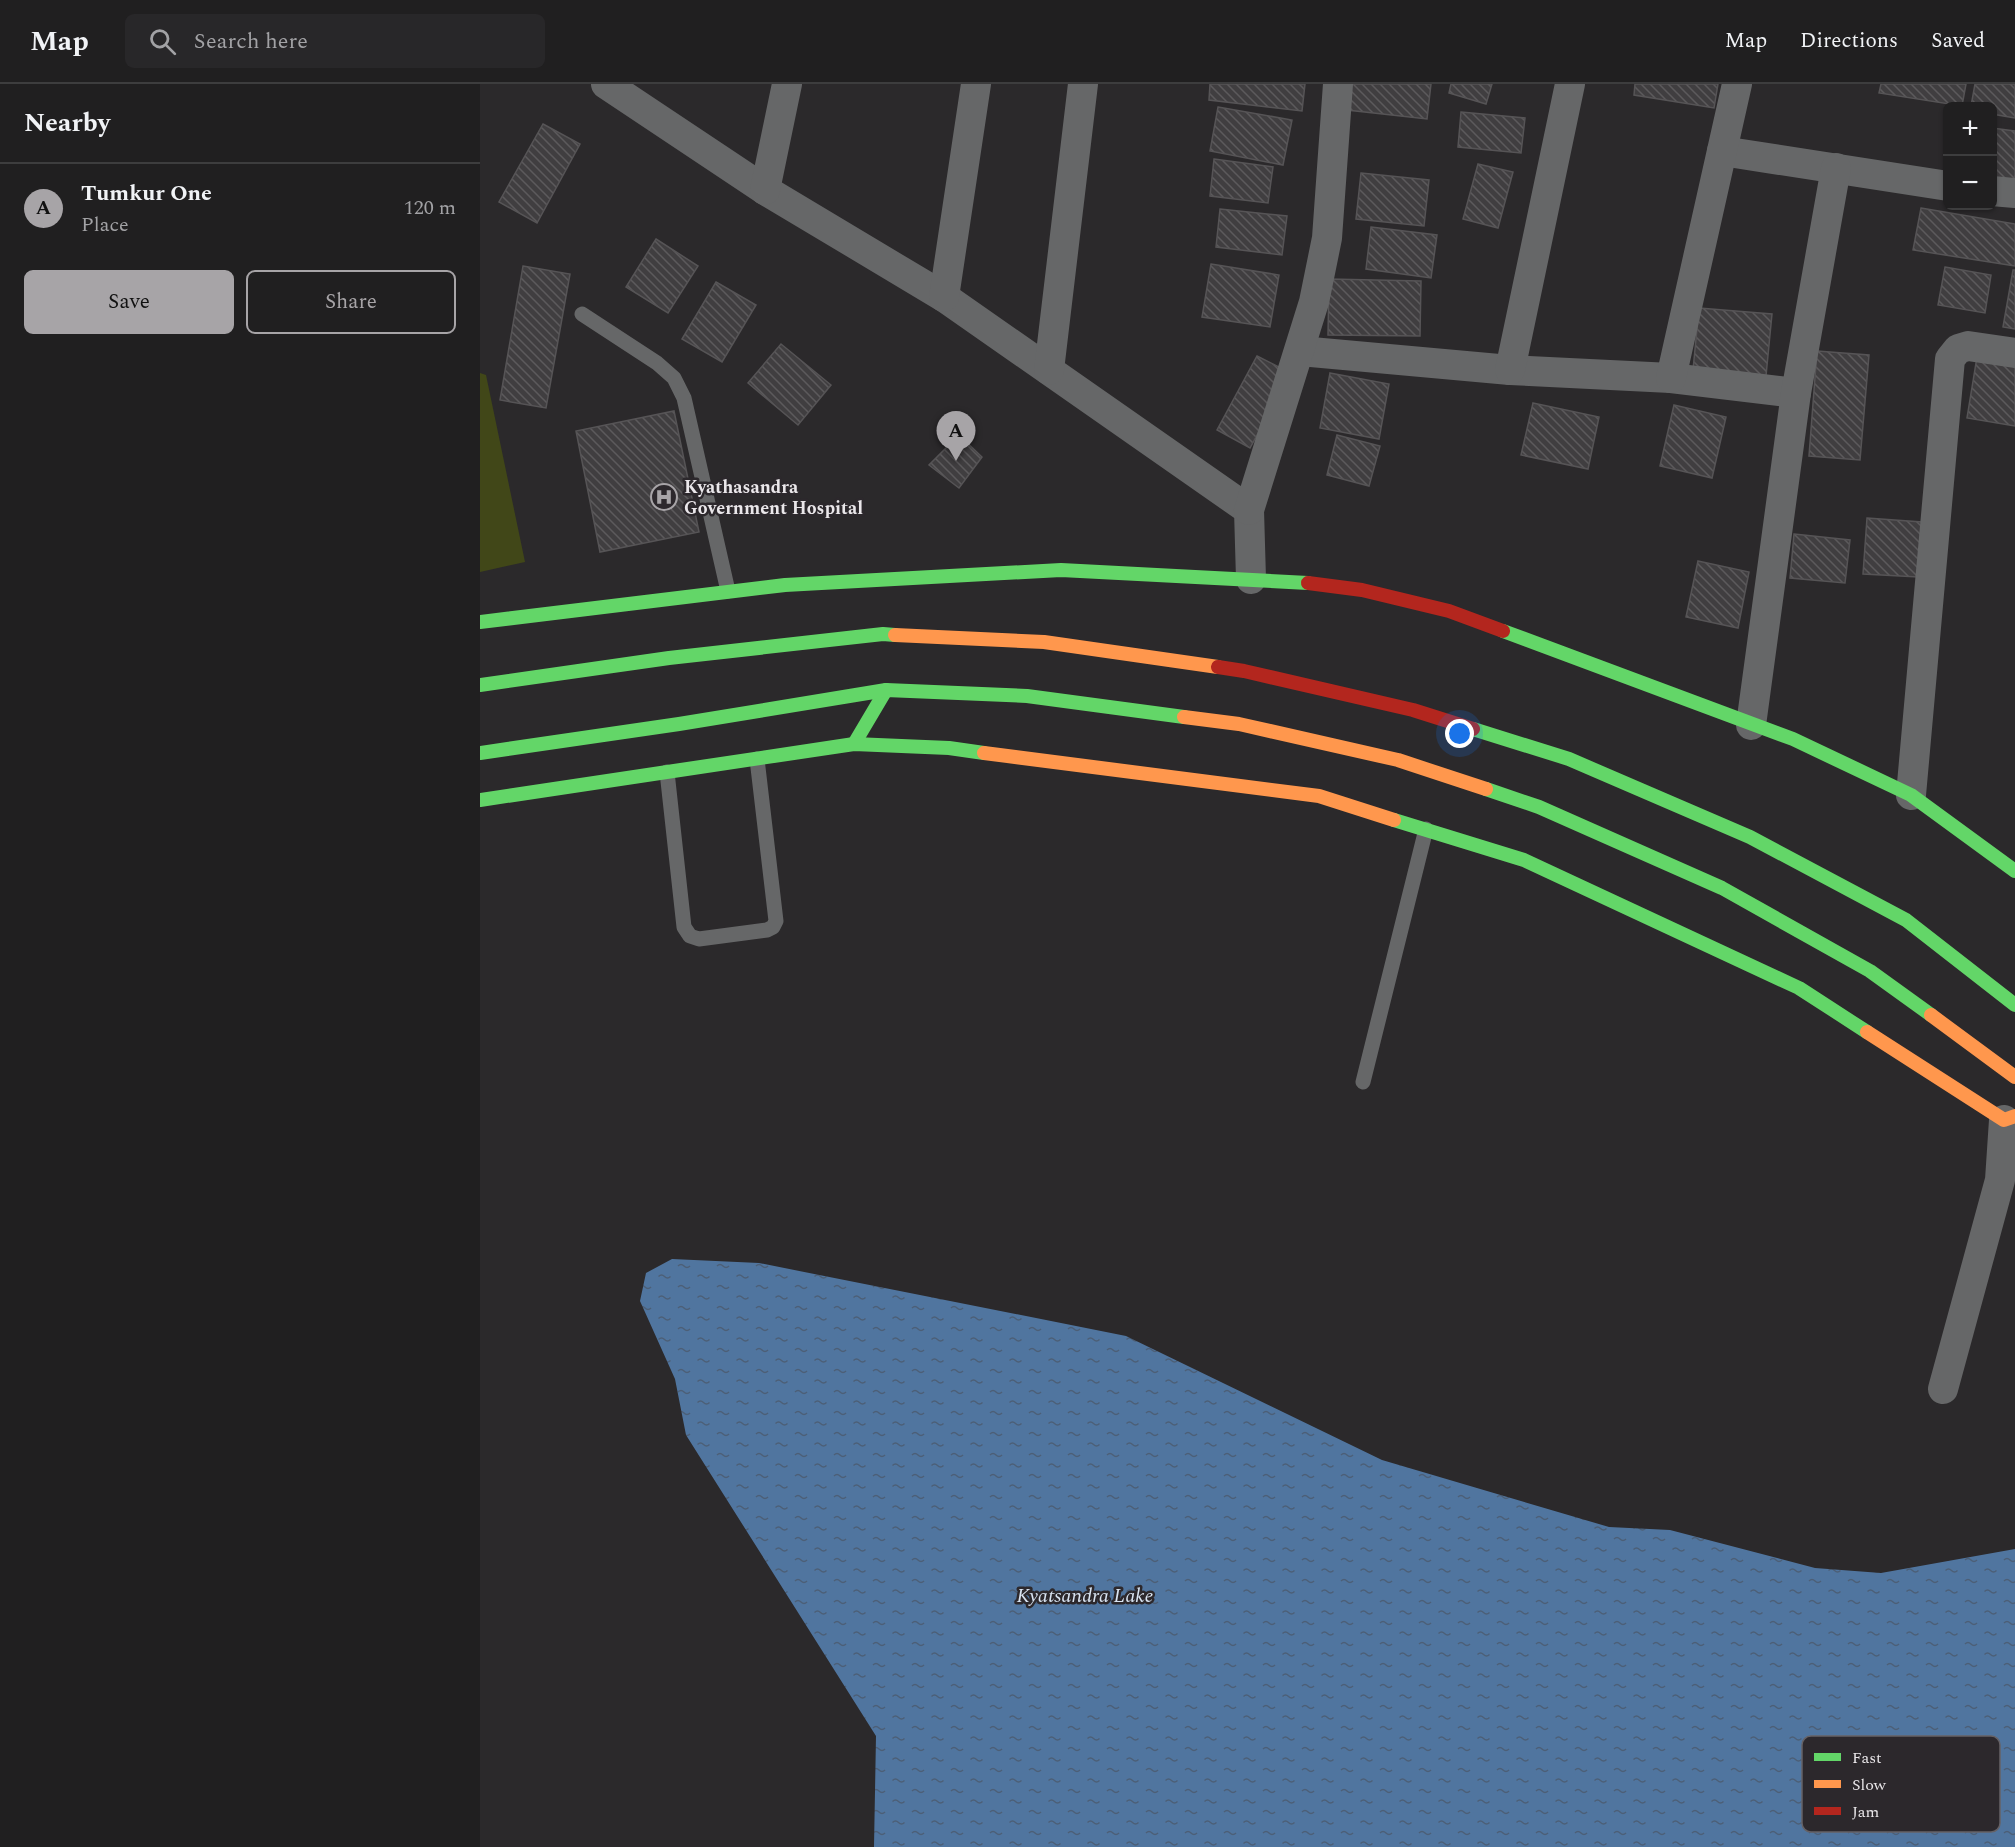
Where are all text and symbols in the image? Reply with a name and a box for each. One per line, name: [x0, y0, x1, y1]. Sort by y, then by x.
search box: [125, 14, 545, 68]
text: Map: [30, 20, 89, 63]
icon: search: [146, 25, 179, 58]
text: Search here: [194, 25, 308, 58]
text: Map: [1725, 25, 1767, 57]
text: Directions: [1800, 25, 1898, 57]
text: Saved: [1931, 25, 1985, 57]
map controls: [1943, 102, 1997, 210]
button: +: [1943, 102, 1997, 156]
text: Nearby: [24, 103, 110, 143]
button: −: [1943, 156, 1997, 210]
text: Tumkur One: [81, 177, 212, 210]
text: A: [36, 193, 51, 223]
text: 120 m: [404, 193, 456, 223]
text: Place: [81, 210, 129, 240]
button: Save: [24, 270, 234, 334]
button: Share: [246, 270, 456, 334]
pin: A: [936, 412, 976, 461]
place label: Kyathasandra Government Hospital: [684, 474, 863, 522]
hospital icon: Kyathasandra Government Hospital: [649, 482, 679, 512]
your location: [1445, 719, 1474, 748]
water label: Kyatsandra Lake: [1017, 1581, 1154, 1611]
legend: [1802, 1736, 2000, 1832]
text: Fast: [1852, 1746, 1882, 1770]
text: Slow: [1852, 1773, 1887, 1797]
text: Jam: [1852, 1800, 1880, 1824]

